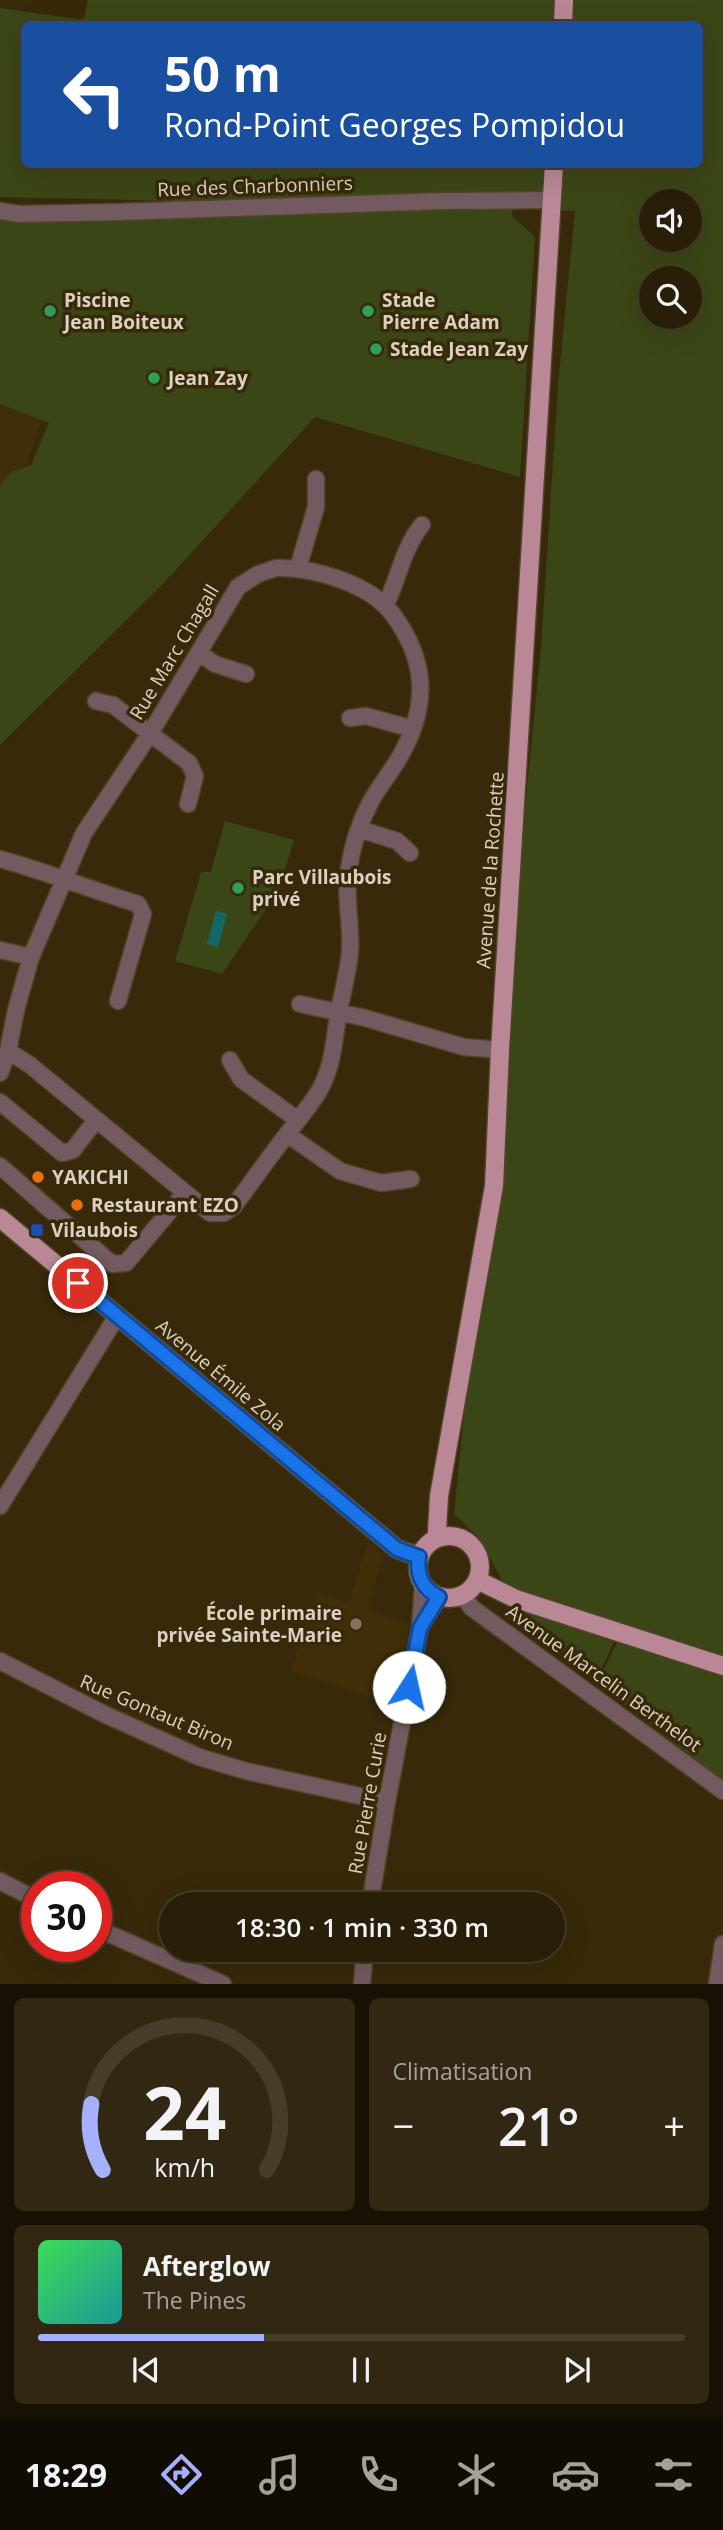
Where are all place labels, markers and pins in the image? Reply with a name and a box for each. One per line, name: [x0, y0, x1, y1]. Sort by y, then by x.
place label: Piscine Jean Boiteux: [62, 287, 184, 335]
place label: Stade Pierre Adam: [382, 287, 500, 335]
marker: Piscine Jean Boiteux: [42, 303, 58, 319]
marker: Stade Pierre Adam: [360, 303, 376, 319]
place label: Stade Jean Zay: [390, 336, 528, 362]
marker: Stade Jean Zay: [368, 341, 384, 357]
place label: Jean Zay: [166, 365, 248, 391]
marker: Jean Zay: [146, 370, 162, 386]
place label: Parc Villaubois privé: [252, 864, 391, 912]
marker: Parc Villaubois privé: [230, 880, 246, 896]
place label: YAKICHI: [52, 1164, 129, 1190]
marker: YAKICHI: [30, 1169, 46, 1185]
place label: Restaurant EZO: [91, 1192, 239, 1218]
marker: Restaurant EZO: [69, 1197, 85, 1213]
place label: Vilaubois: [51, 1217, 138, 1243]
marker: Vilaubois: [29, 1222, 45, 1238]
pin: [48, 1253, 108, 1313]
place label: École primaire privée Sainte-Marie: [156, 1600, 342, 1648]
marker: École primaire privée Sainte-Marie: [348, 1616, 364, 1632]

